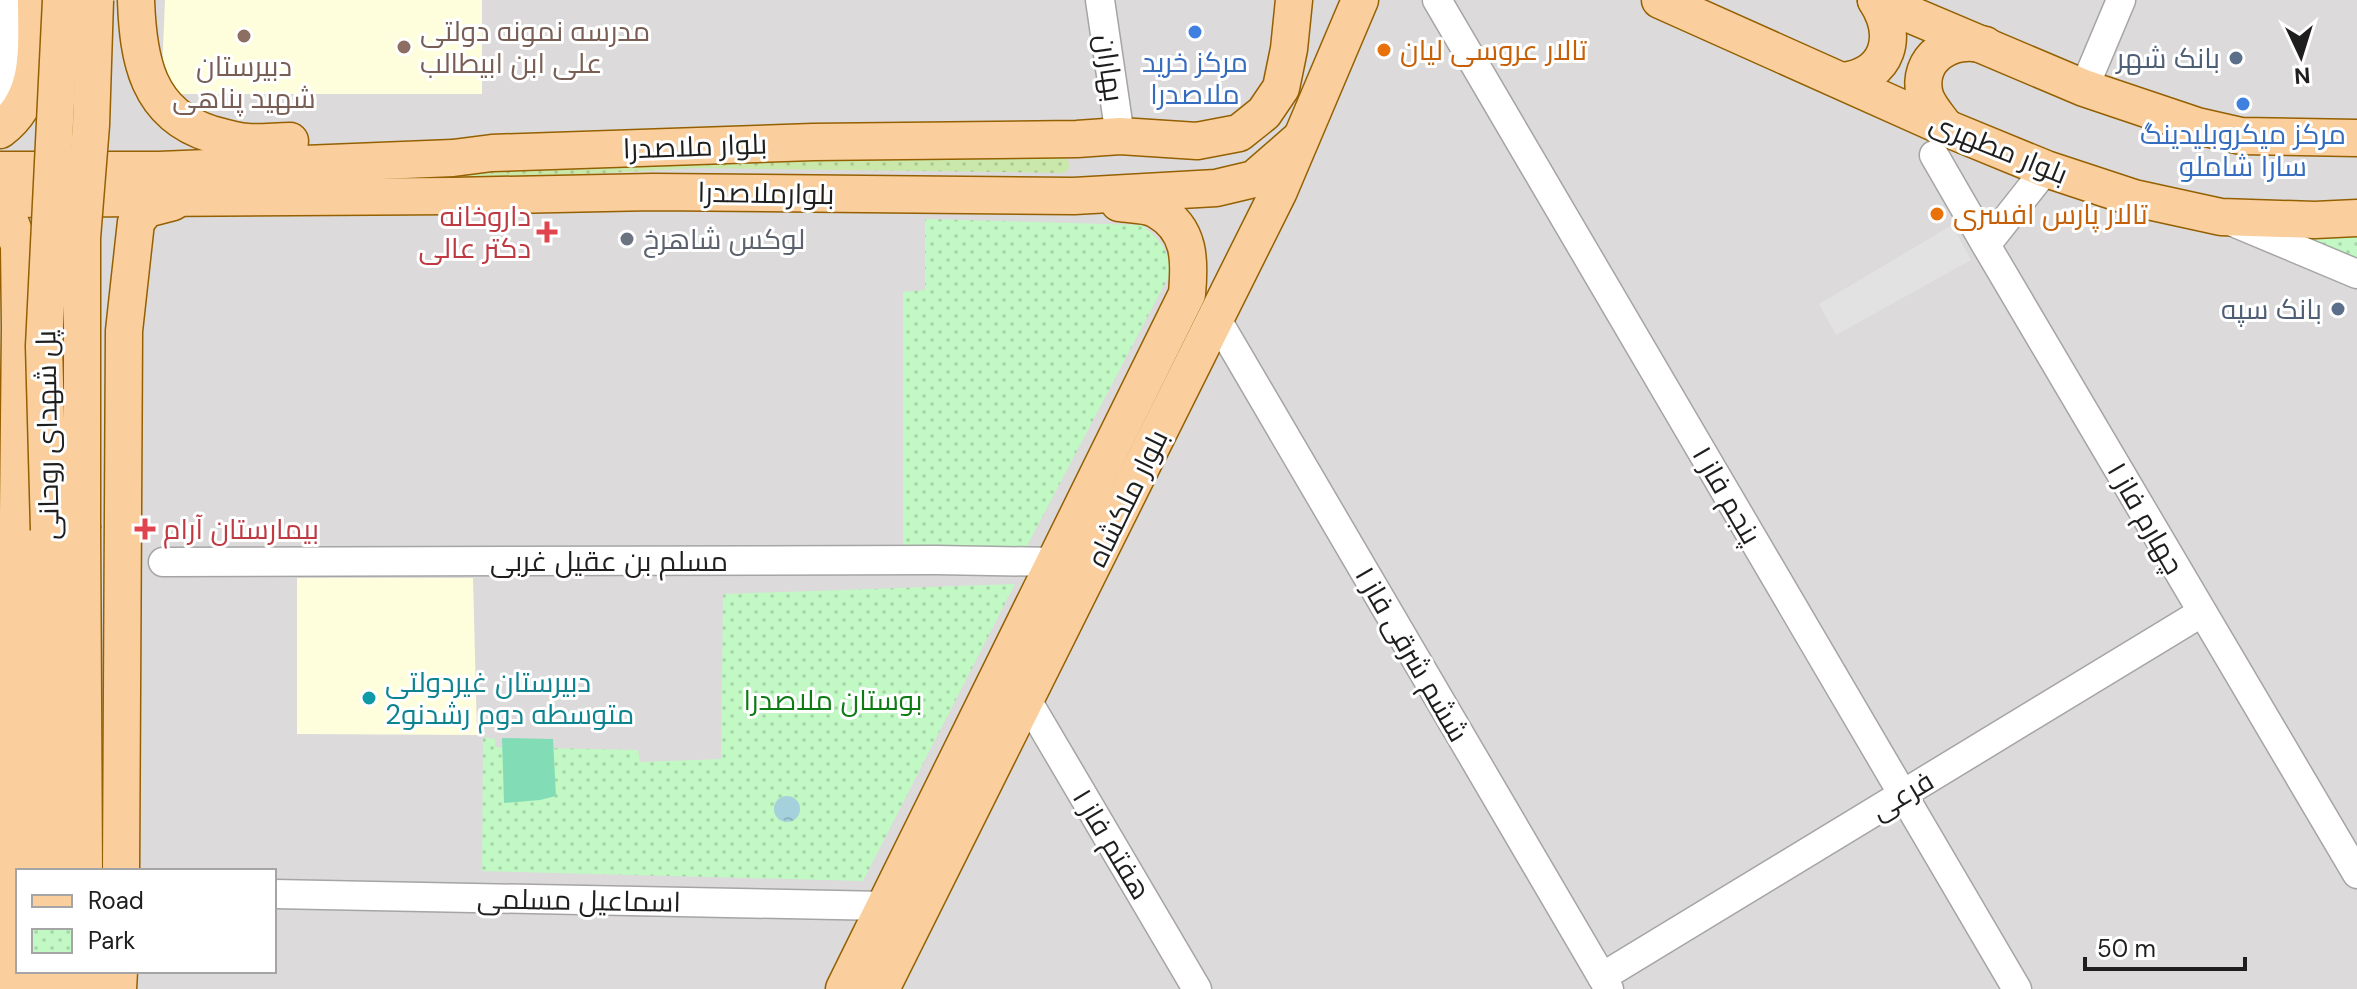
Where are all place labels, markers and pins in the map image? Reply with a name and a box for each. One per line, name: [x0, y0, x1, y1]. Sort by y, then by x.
place label: مدرسه نمونه دولتی علی ابن ابیطالب: [420, 13, 650, 82]
marker: مرکز خرید ملاصدرا: [1186, 23, 1204, 41]
marker: دبیرستان شهید پناهی: [235, 27, 253, 45]
place label: تالار عروسی لیان: [1400, 32, 1588, 69]
marker: مدرسه نمونه دولتی علی ابن ابیطالب: [395, 38, 413, 56]
place label: بانک شهر: [2114, 40, 2220, 77]
marker: تالار عروسی لیان: [1375, 41, 1393, 59]
place label: مرکز خرید ملاصدرا: [1142, 44, 1248, 113]
place label: دبیرستان شهید پناهی: [172, 48, 316, 117]
marker: بانک شهر: [2227, 49, 2245, 67]
marker: مرکز میکروبلیدینگ سارا شاملو: [2234, 95, 2252, 113]
place label: مرکز میکروبلیدینگ سارا شاملو: [2140, 116, 2346, 185]
place label: تالار پارس افسری: [1953, 196, 2148, 233]
place label: داروخانه دکتر عالی: [419, 198, 531, 267]
marker: تالار پارس افسری: [1928, 205, 1946, 223]
place label: لوکس شاهرخ: [643, 221, 805, 258]
marker: داروخانه دکتر عالی: [538, 223, 556, 241]
marker: لوکس شاهرخ: [618, 230, 636, 248]
place label: بانک سپه: [2221, 291, 2322, 328]
marker: بانک سپه: [2329, 300, 2347, 318]
place label: بیمارستان آرام: [163, 511, 319, 549]
marker: بیمارستان آرام: [134, 518, 156, 540]
place label: دبیرستان غیردولتی متوسطه دوم رشدنو2: [385, 664, 634, 734]
marker: دبیرستان غیردولتی متوسطه دوم رشدنو2: [360, 689, 378, 707]

